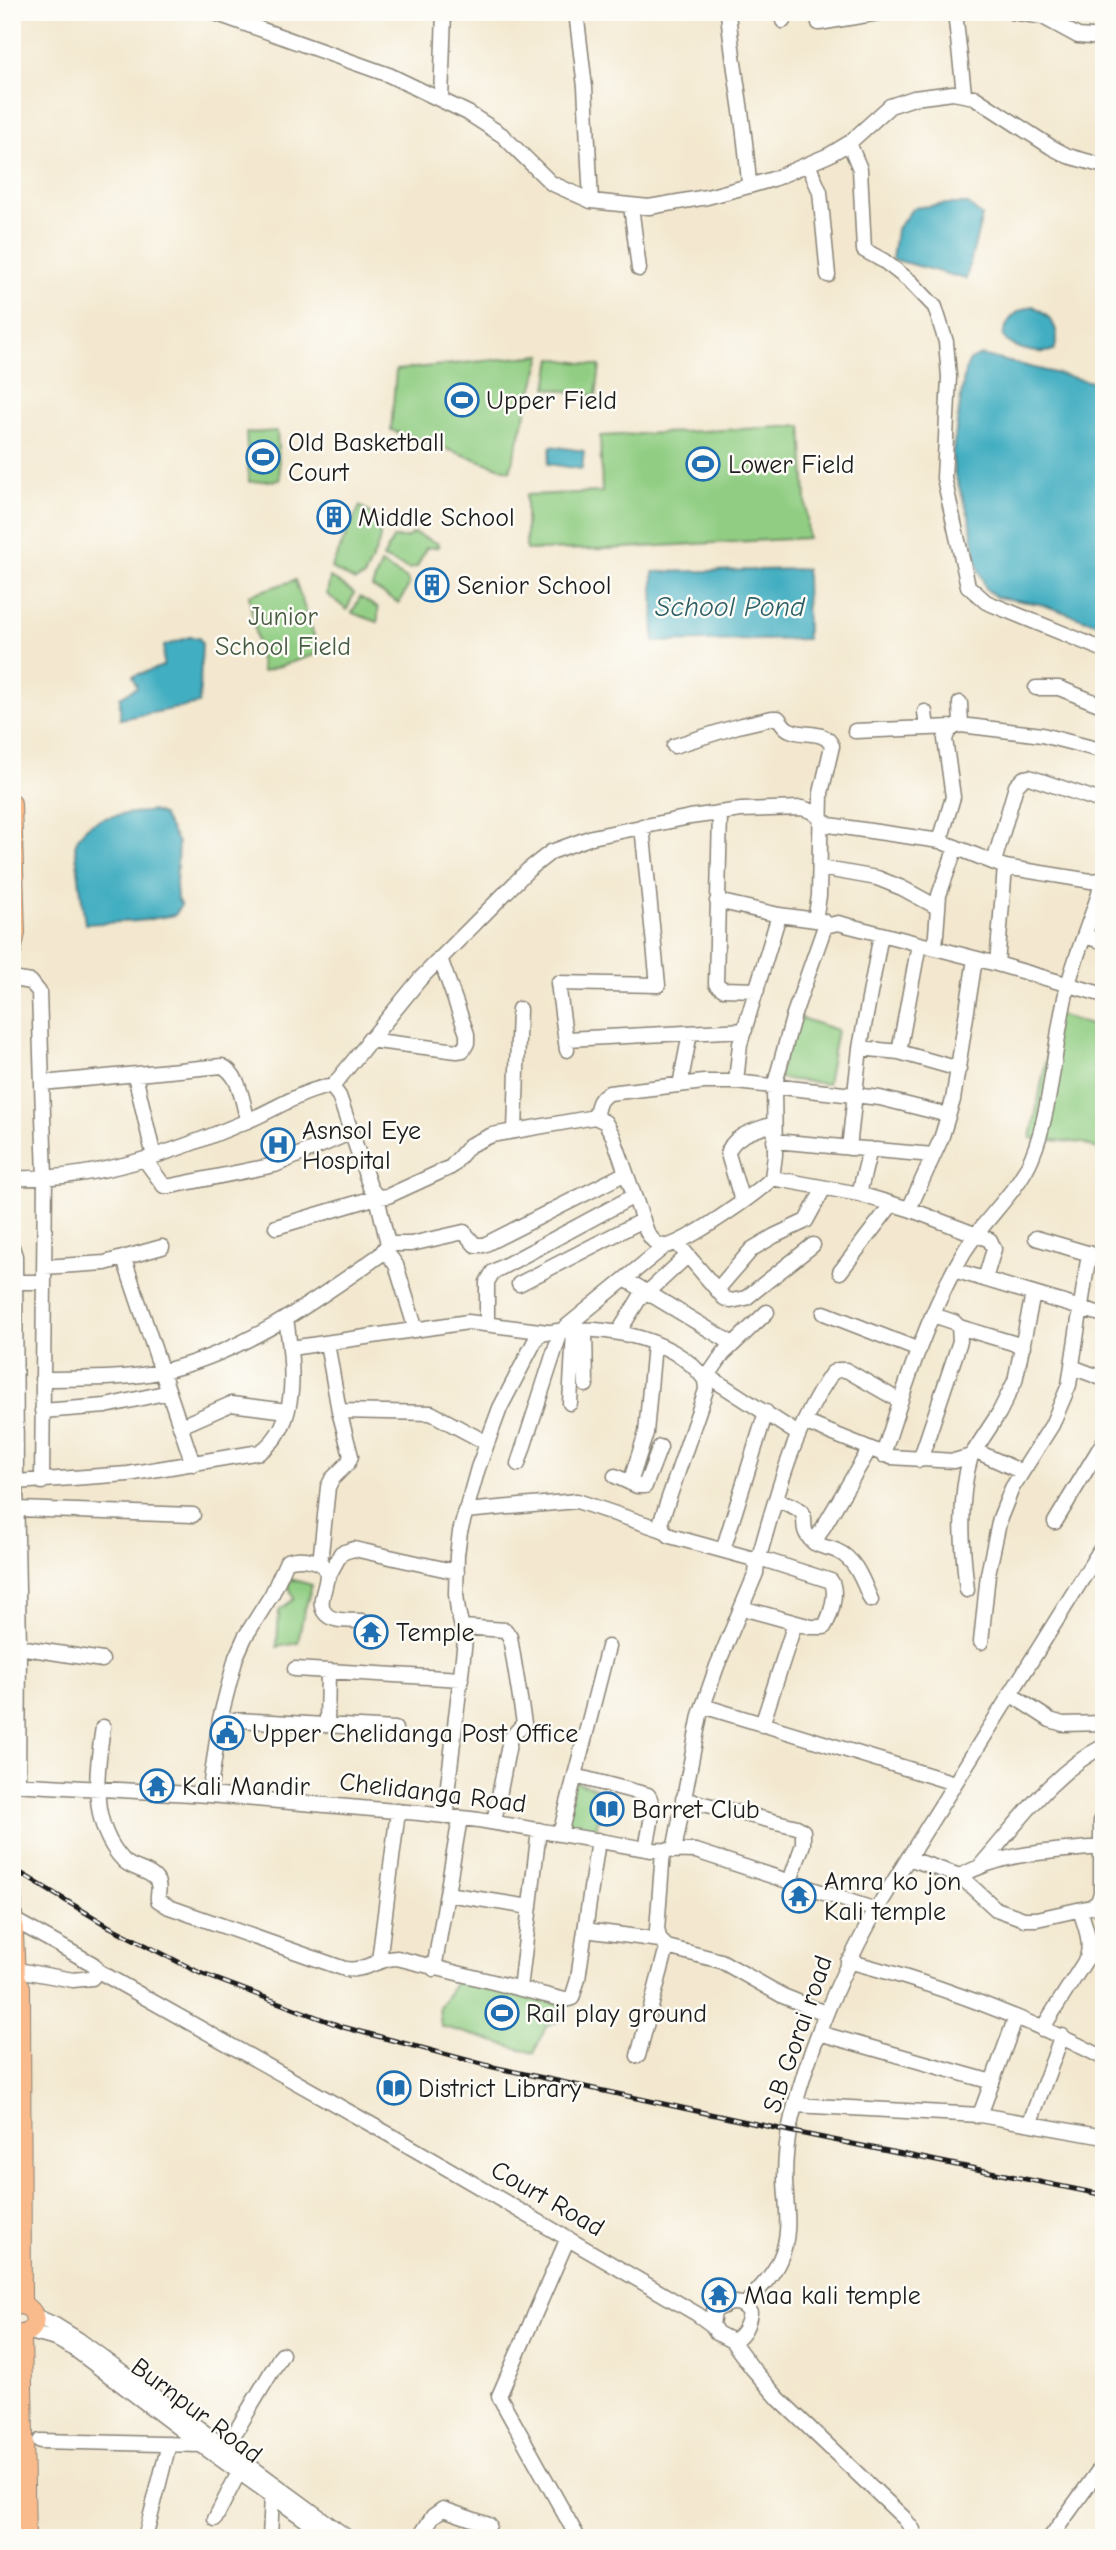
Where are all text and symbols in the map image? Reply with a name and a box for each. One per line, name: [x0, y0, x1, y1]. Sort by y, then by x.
sports icon: Upper Field: [443, 381, 481, 419]
place label: Upper Field: [486, 386, 617, 416]
place label: Old Basketball Court: [288, 428, 444, 488]
sports icon: Old Basketball Court: [244, 438, 282, 476]
sports icon: Lower Field: [684, 445, 722, 483]
place label: Lower Field: [728, 450, 855, 480]
building icon: Middle School: [315, 498, 353, 536]
place label: Middle School: [358, 503, 515, 533]
building icon: Senior School: [413, 566, 451, 604]
place label: Senior School: [457, 571, 611, 601]
water label: School Pond: [655, 591, 806, 623]
park label: Junior School Field: [215, 602, 351, 662]
place label: Asnsol Eye Hospital: [302, 1116, 421, 1176]
hospital icon: Asnsol Eye Hospital: [259, 1126, 297, 1164]
temple icon: Temple: [352, 1613, 390, 1651]
place label: Temple: [396, 1618, 475, 1648]
public building icon: Upper Chelidanga Post Office: [208, 1714, 246, 1752]
place label: Upper Chelidanga Post Office: [252, 1719, 578, 1749]
temple icon: Kali Mandir: [138, 1767, 176, 1805]
street label: Chelidanga Road: [338, 1767, 528, 1819]
place label: Kali Mandir: [182, 1772, 311, 1802]
library icon: Barret Club: [588, 1790, 626, 1828]
place label: Barret Club: [632, 1795, 760, 1825]
place label: Amra ko jon Kali temple: [824, 1867, 961, 1927]
temple icon: Amra ko jon Kali temple: [780, 1877, 818, 1915]
street label: S.B Gorai road: [757, 1952, 839, 2117]
sports icon: Rail play ground: [483, 1994, 521, 2032]
place label: Rail play ground: [526, 1999, 707, 2029]
library icon: District Library: [375, 2069, 413, 2107]
place label: District Library: [418, 2074, 582, 2104]
street label: Court Road: [486, 2154, 609, 2243]
temple icon: Maa kali temple: [700, 2276, 738, 2314]
place label: Maa kali temple: [744, 2281, 921, 2311]
street label: Burnpur Road: [125, 2352, 268, 2470]

